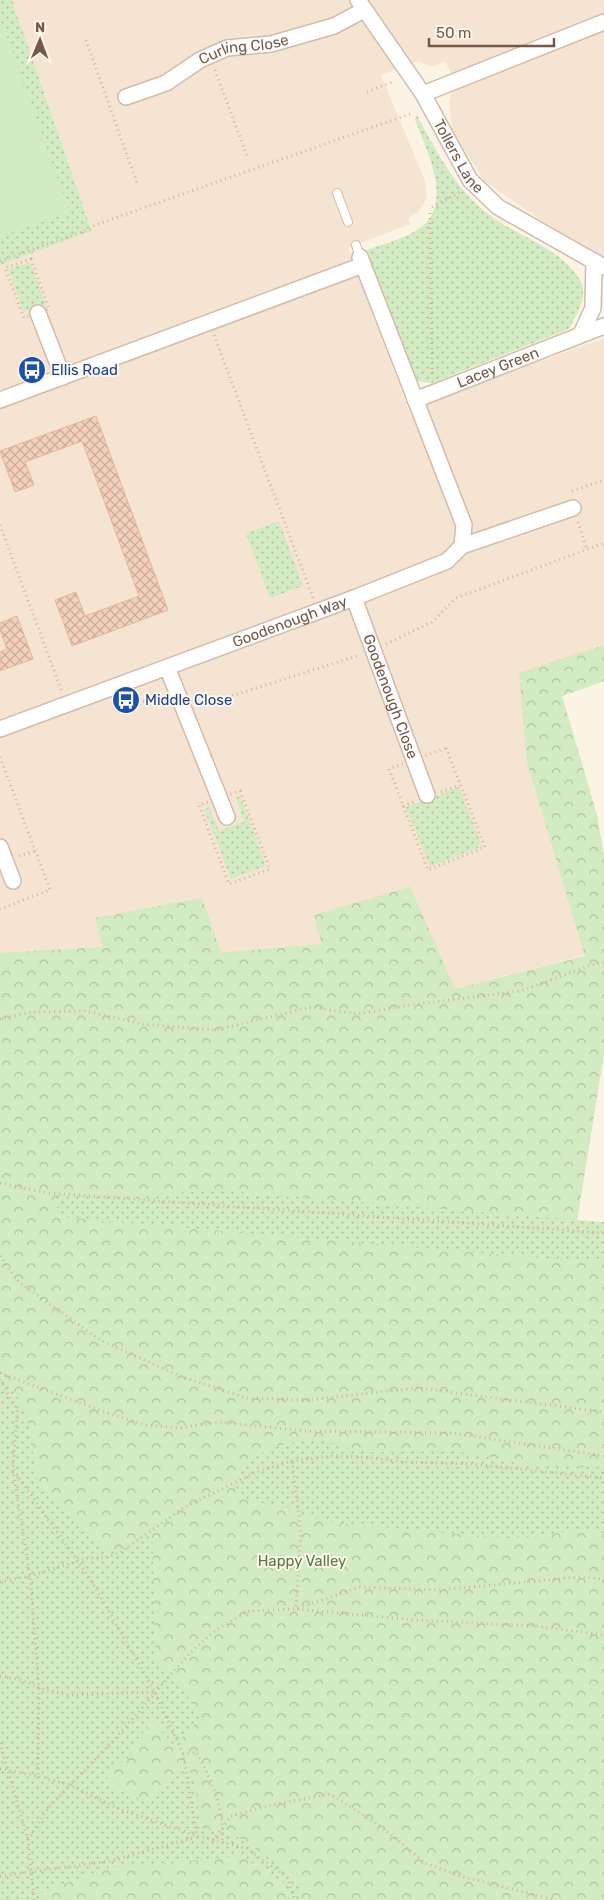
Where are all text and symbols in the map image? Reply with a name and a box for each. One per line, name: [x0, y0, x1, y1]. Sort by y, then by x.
north arrow: [15, 15, 65, 65]
scale bar: [429, 15, 554, 47]
text: N: [35, 19, 45, 36]
text: 50 m: [436, 24, 471, 42]
street label: Curling Close: [196, 30, 291, 68]
street label: Tollers Lane: [430, 116, 487, 197]
street label: Lacey Green: [454, 343, 541, 392]
bus stop icon: Ellis Road: [17, 355, 47, 385]
place label: Ellis Road: [51, 361, 118, 379]
street label: Goodenough Way: [230, 592, 350, 651]
street label: Goodenough Close: [359, 632, 422, 761]
bus stop icon: Middle Close: [111, 685, 141, 715]
place label: Middle Close: [145, 691, 232, 709]
park label: Happy Valley: [258, 1552, 346, 1570]

